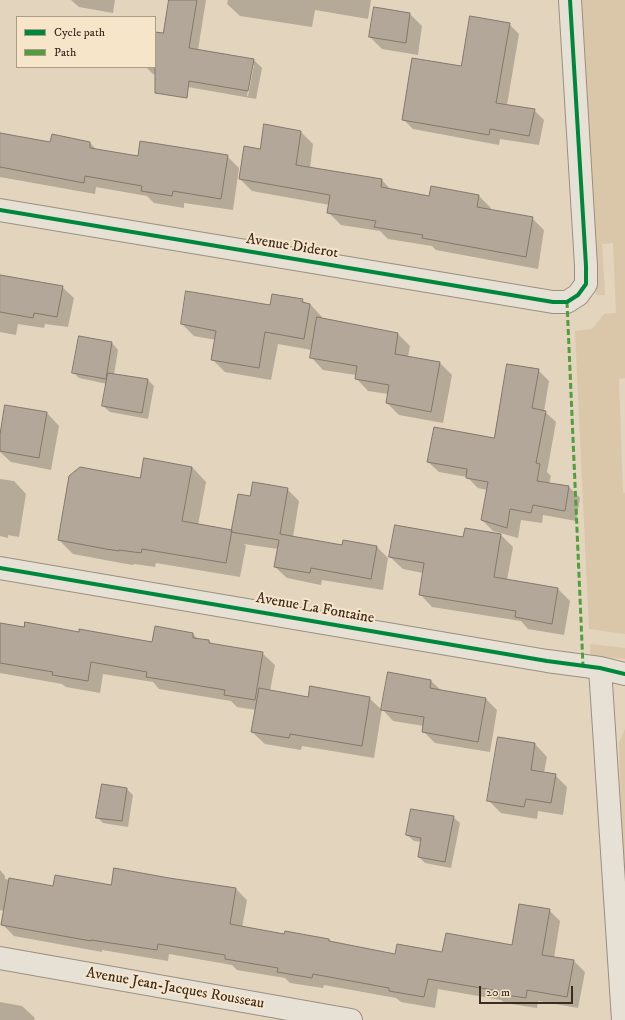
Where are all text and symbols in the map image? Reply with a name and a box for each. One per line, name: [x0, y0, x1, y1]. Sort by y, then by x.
legend: [16, 16, 156, 68]
text: Cycle path: [54, 25, 105, 40]
text: Path: [54, 45, 76, 60]
street label: Avenue Diderot: [245, 231, 339, 263]
street label: Avenue La Fontaine: [255, 590, 375, 628]
street label: Avenue Jean-Jacques Rousseau: [85, 964, 265, 1014]
scale bar: [481, 978, 575, 1004]
text: 20 m: [486, 985, 510, 1000]

